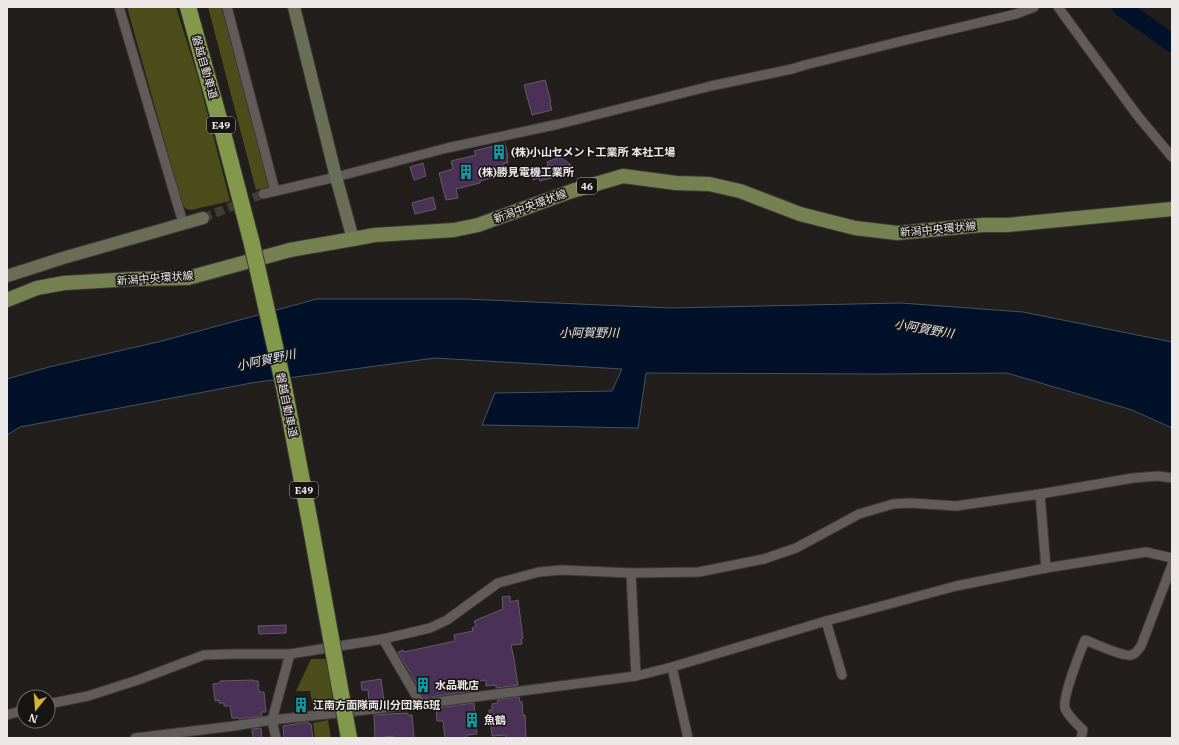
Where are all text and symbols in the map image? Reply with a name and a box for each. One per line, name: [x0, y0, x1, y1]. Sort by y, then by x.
street label: 磐越自動車道: [189, 33, 221, 101]
road number: E49: [207, 117, 235, 133]
building icon: (株)小山セメント工業所 本社工場: [490, 143, 508, 161]
place label: (株)小山セメント工業所 本社工場: [511, 145, 675, 159]
building icon: (株)勝見電機工業所: [457, 163, 475, 181]
place label: (株)勝見電機工業所: [478, 165, 574, 179]
road number: 46: [577, 178, 597, 194]
street label: 新潟中央環状線: [491, 186, 569, 226]
street label: 新潟中央環状線: [899, 219, 977, 239]
street label: 新潟中央環状線: [116, 268, 194, 288]
water label: 小阿賀野川: [893, 316, 957, 341]
water label: 小阿賀野川: [559, 325, 621, 340]
water label: 小阿賀野川: [235, 346, 299, 373]
street label: 磐越自動車道: [273, 371, 301, 439]
road number: E49: [290, 482, 318, 498]
building icon: 水品靴店: [414, 676, 432, 694]
place label: 水品靴店: [435, 678, 479, 692]
north arrow: [16, 689, 56, 729]
building icon: 江南方面隊両川分団第5班: [292, 696, 310, 714]
place label: 江南方面隊両川分団第5班: [313, 698, 441, 712]
text: N: [27, 711, 39, 727]
building icon: 魚鶴: [463, 711, 481, 729]
place label: 魚鶴: [484, 713, 506, 727]

